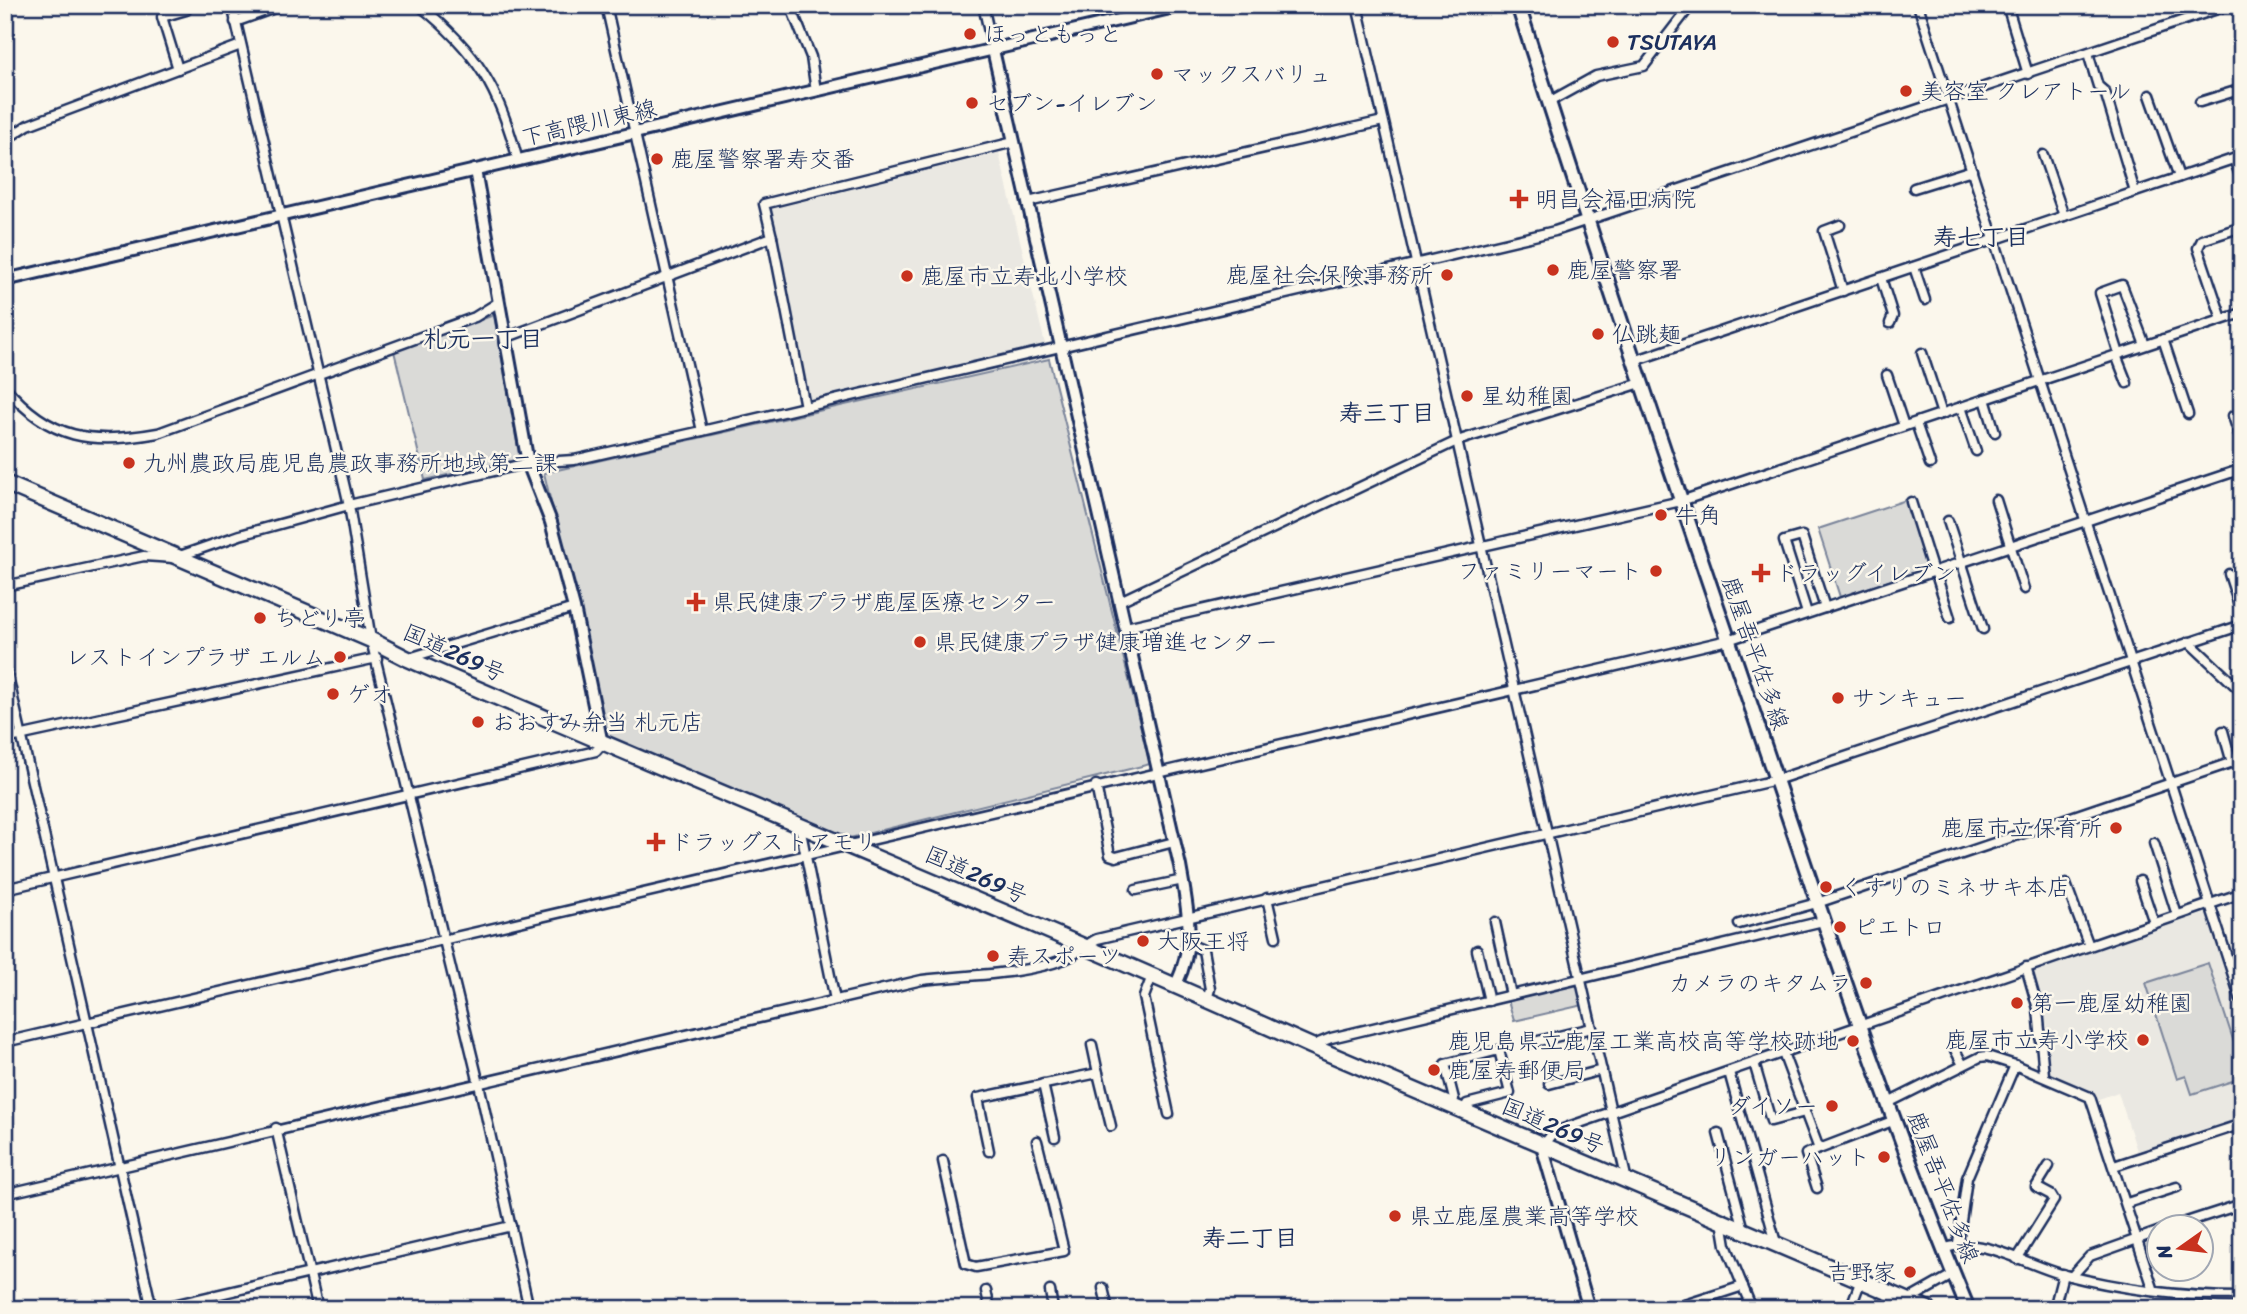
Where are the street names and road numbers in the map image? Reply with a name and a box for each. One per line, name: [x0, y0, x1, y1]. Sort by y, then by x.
street label: 下高隈川東線: [517, 88, 661, 158]
street label: 鹿屋吾平佐多線: [1709, 570, 1801, 736]
street label: 国道269号: [396, 612, 512, 694]
street label: 国道269号: [918, 834, 1034, 916]
street label: 国道269号: [1495, 1086, 1611, 1166]
street label: 鹿屋吾平佐多線: [1895, 1105, 1991, 1269]

